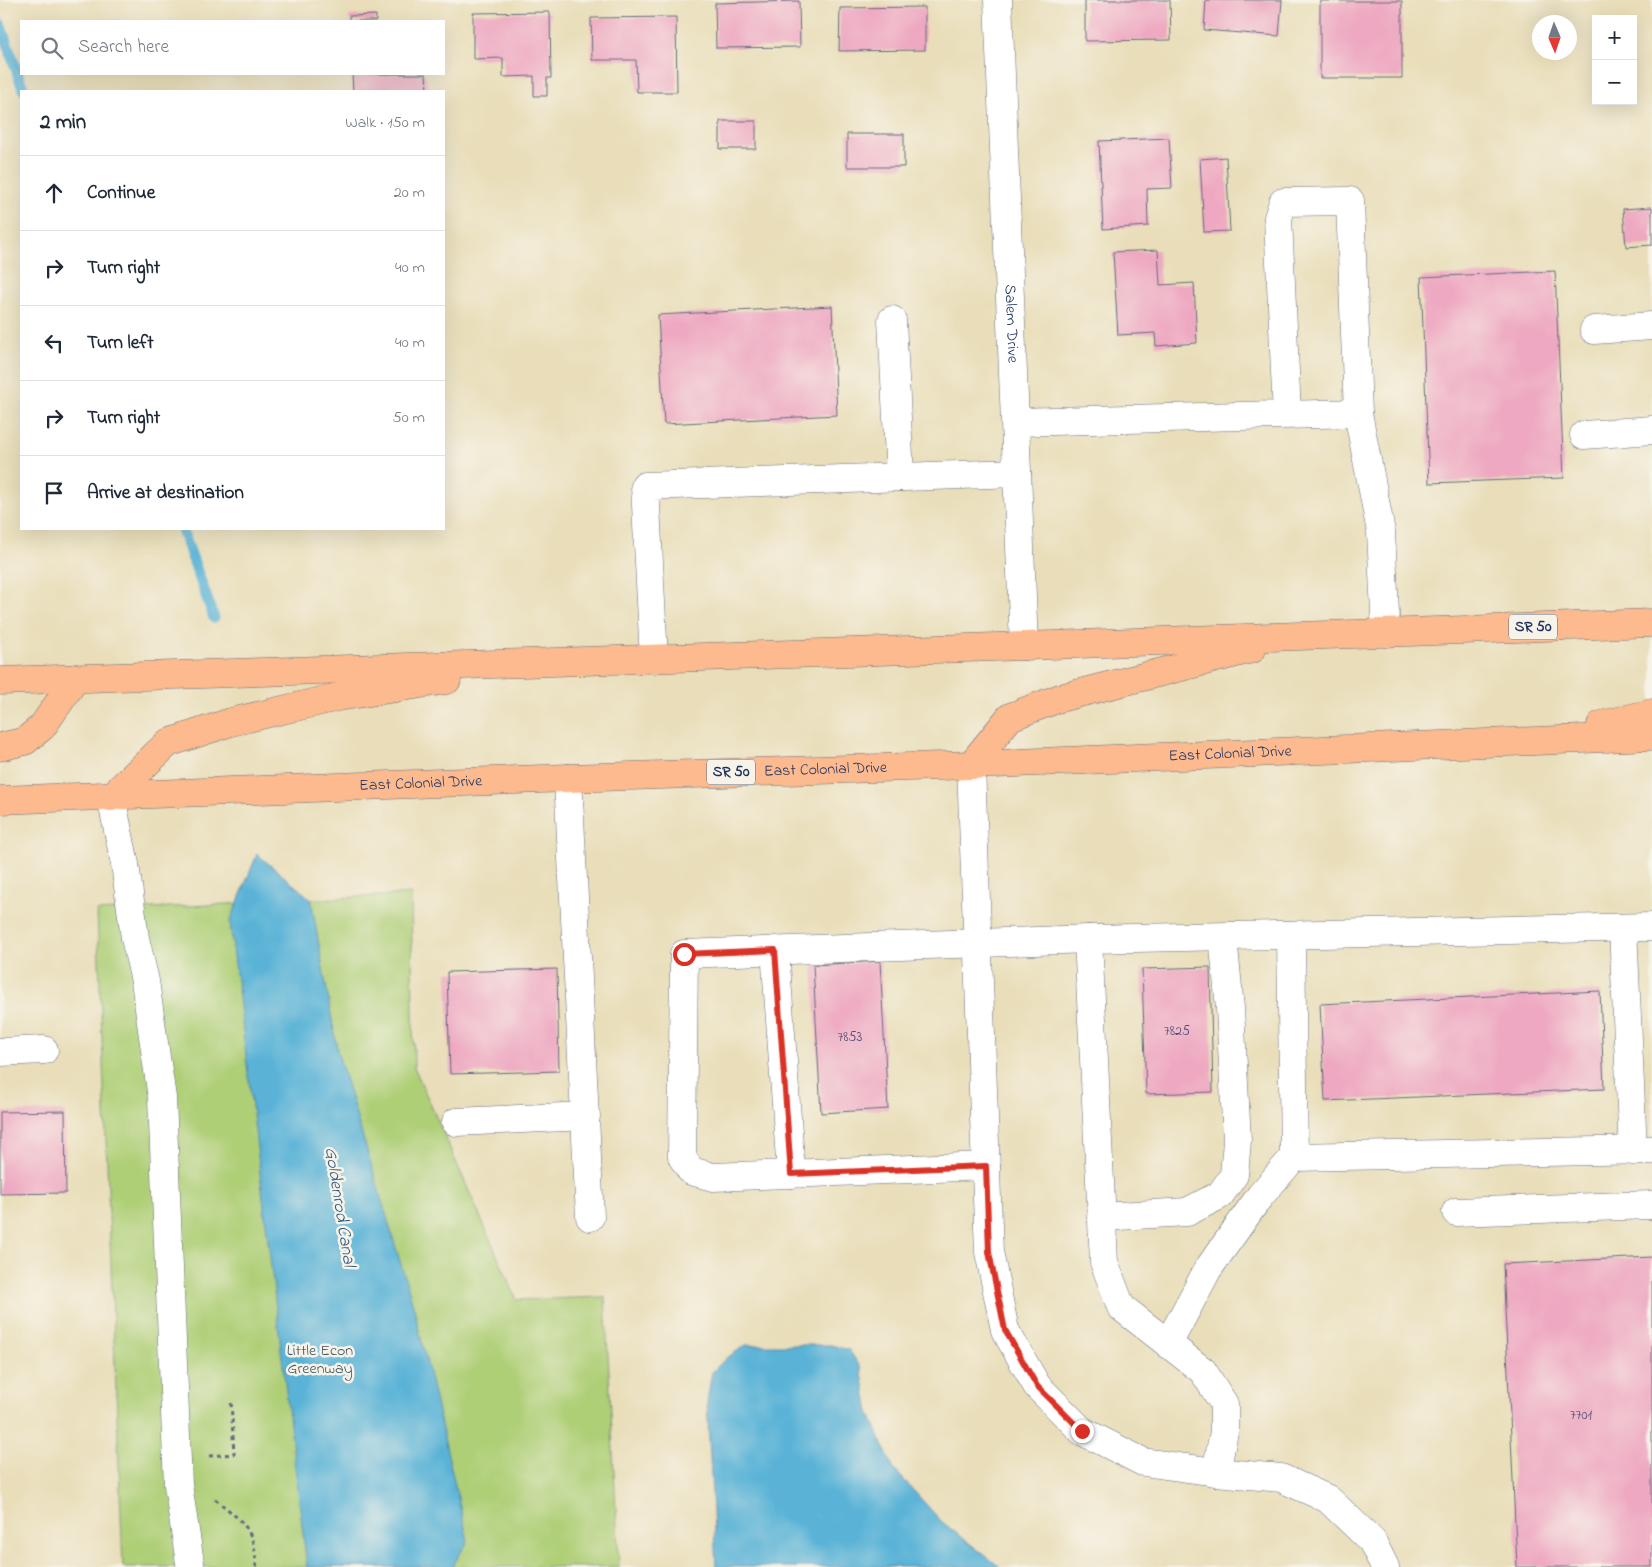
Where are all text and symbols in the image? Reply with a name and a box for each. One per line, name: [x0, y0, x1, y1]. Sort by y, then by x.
north arrow: [1532, 15, 1577, 60]
map controls: [1592, 15, 1637, 105]
button: +: [1592, 15, 1637, 60]
search box: [20, 20, 445, 75]
icon: search: [38, 34, 66, 62]
text: Search here: [78, 34, 169, 61]
button: −: [1592, 60, 1637, 105]
text: 2 min: [40, 108, 86, 138]
text: Walk · 150 m: [345, 111, 425, 135]
icon: ahead: [40, 179, 68, 207]
text: Continue: [87, 180, 155, 207]
text: 20 m: [394, 181, 425, 205]
icon: right: [40, 254, 68, 282]
text: Turn right: [87, 255, 160, 282]
text: 40 m: [395, 256, 425, 280]
street label: Salem Drive: [997, 284, 1025, 364]
icon: left: [40, 329, 68, 357]
text: Turn left: [87, 330, 154, 357]
text: 40 m: [395, 331, 425, 355]
icon: right: [40, 404, 68, 432]
text: Turn right: [87, 405, 160, 432]
text: 50 m: [393, 406, 425, 430]
icon: arrive: [40, 479, 68, 507]
text: Arrive at destination: [87, 480, 244, 507]
road number: SR 50: [1509, 614, 1557, 640]
street label: East Colonial Drive: [1168, 739, 1293, 769]
street label: East Colonial Drive: [764, 756, 888, 784]
road number: SR 50: [707, 760, 755, 784]
street label: East Colonial Drive: [359, 769, 484, 798]
route start: [673, 943, 696, 966]
house number: 7825: [1164, 1021, 1190, 1042]
house number: 7853: [838, 1027, 863, 1048]
water label: Goldenrod Canal: [317, 1145, 362, 1271]
park label: Little Econ Greenway: [287, 1339, 353, 1381]
house number: 7701: [1570, 1405, 1593, 1426]
route end: [1071, 1420, 1094, 1443]

